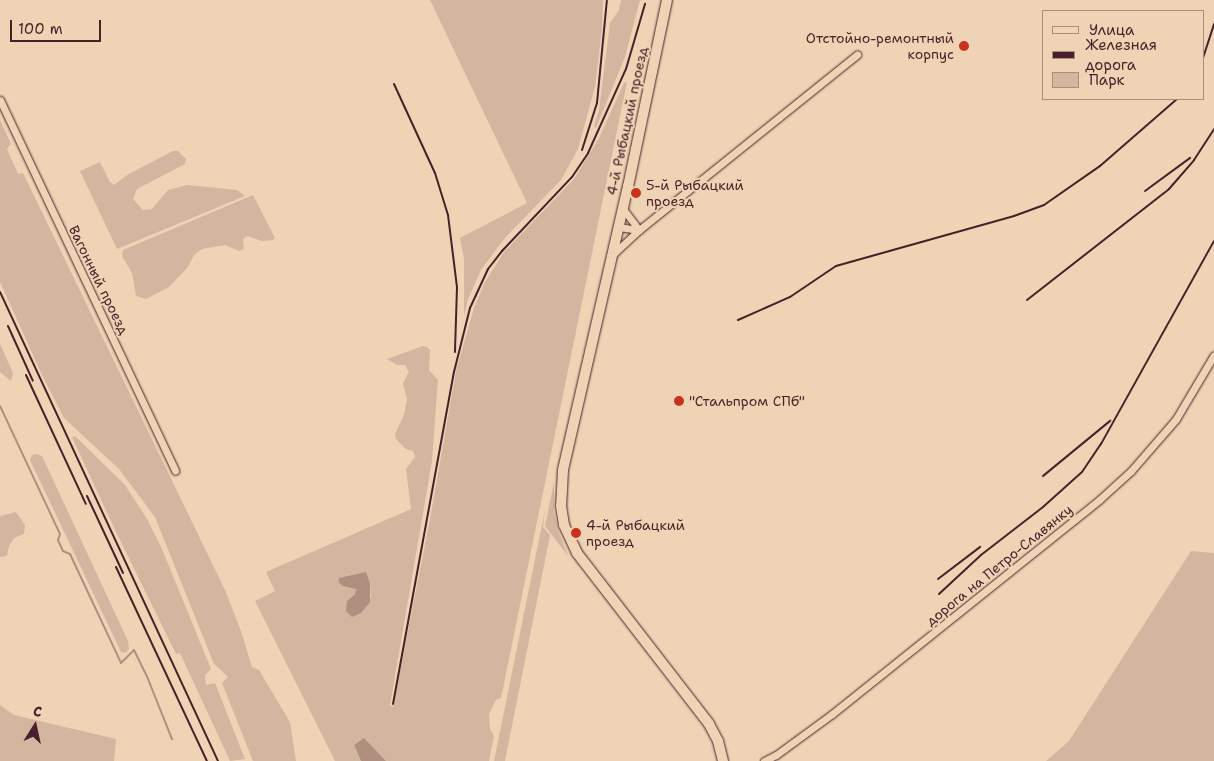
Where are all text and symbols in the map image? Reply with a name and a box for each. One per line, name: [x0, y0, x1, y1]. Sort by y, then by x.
scale bar: [12, 10, 104, 42]
legend: [1042, 10, 1204, 100]
text: 100 m: [18, 19, 63, 39]
text: Улица: [1089, 20, 1134, 40]
place label: Отстойно-ремонтный корпус: [806, 30, 954, 62]
text: Железная дорога: [1085, 35, 1157, 75]
marker: Отстойно-ремонтный корпус: [958, 40, 970, 52]
street label: 4-й Рыбацкий проезд: [603, 45, 651, 197]
text: Парк: [1089, 70, 1125, 90]
place label: 5-й Рыбацкий проезд: [646, 177, 744, 210]
marker: 5-й Рыбацкий проезд: [630, 187, 642, 199]
street label: Вагонный проезд: [65, 223, 133, 337]
place label: "Стальпром СПб": [689, 393, 805, 409]
marker: "Стальпром СПб": [673, 395, 685, 407]
street label: дорога на Петро-Славянку: [922, 501, 1076, 629]
place label: 4-й Рыбацкий проезд: [586, 517, 685, 550]
marker: 4-й Рыбацкий проезд: [570, 527, 582, 539]
north arrow: [10, 701, 60, 751]
text: С: [32, 702, 43, 721]

